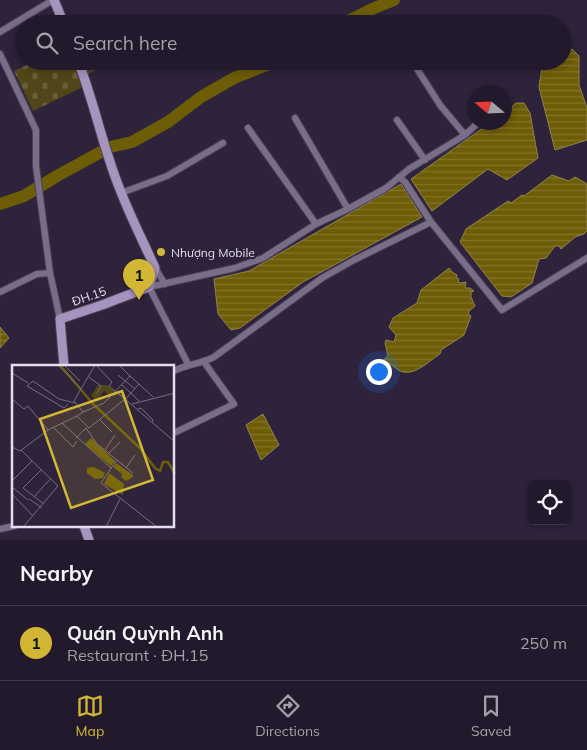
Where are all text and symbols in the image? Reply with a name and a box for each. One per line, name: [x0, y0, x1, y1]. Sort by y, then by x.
search box: [15, 15, 572, 70]
icon: search: [33, 29, 61, 57]
text: Search here: [73, 31, 177, 55]
north arrow: [467, 85, 512, 130]
place label: Nhượng Mobile: [171, 245, 255, 260]
marker: Nhượng Mobile: [155, 246, 167, 258]
pin: 1: [123, 259, 155, 300]
street label: ĐH.15: [70, 283, 108, 309]
your location: [366, 359, 392, 385]
inset map: [12, 365, 175, 528]
map controls: [527, 480, 572, 525]
button: locate: [527, 480, 572, 525]
text: Nearby: [20, 560, 93, 586]
text: Quán Quỳnh Anh: [67, 621, 224, 645]
text: 1: [31, 633, 41, 653]
text: 250 m: [520, 633, 567, 653]
text: Restaurant · ĐH.15: [67, 645, 208, 665]
tab: Map: [76, 692, 104, 740]
tab: Directions: [255, 692, 320, 740]
tab: Saved: [471, 692, 511, 740]

